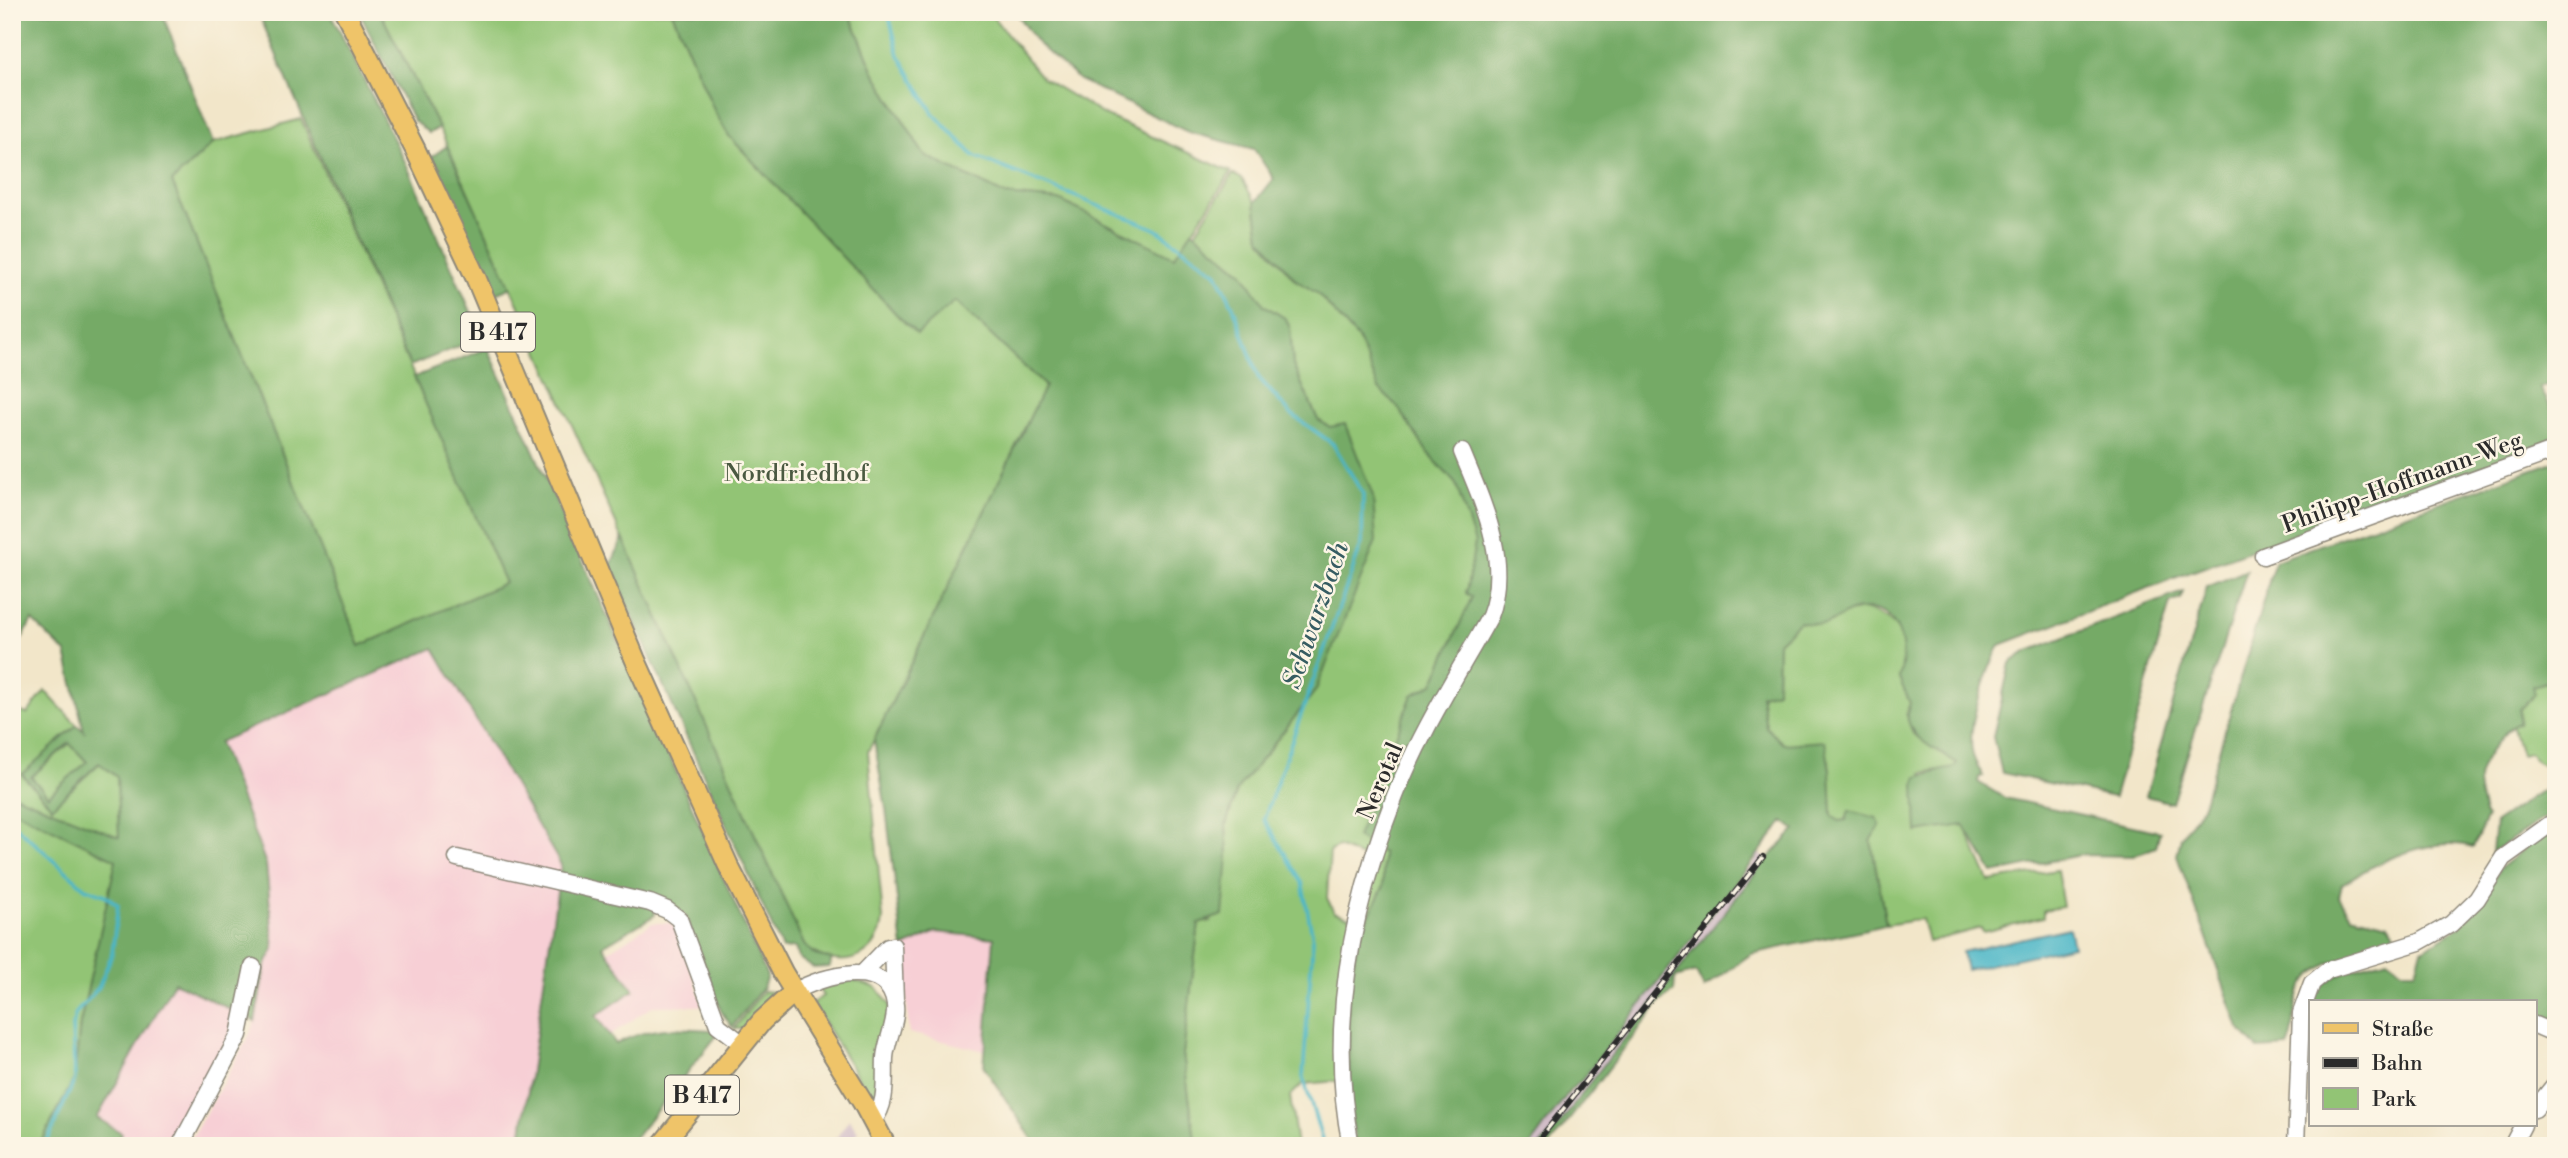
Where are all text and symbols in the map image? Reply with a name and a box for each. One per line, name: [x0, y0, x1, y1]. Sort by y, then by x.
road number: B 417: [461, 312, 535, 352]
street label: Philipp-Hoffmann-Weg: [2278, 425, 2527, 540]
park label: Nordfriedhof: [724, 459, 869, 489]
water label: Schwarzbach: [1276, 537, 1356, 693]
street label: Nerotal: [1351, 738, 1411, 825]
legend: [2309, 1000, 2536, 1126]
text: Straße: [2372, 1017, 2434, 1043]
text: Bahn: [2371, 1051, 2423, 1077]
road number: B 417: [665, 1076, 739, 1114]
text: Park: [2372, 1087, 2417, 1113]

